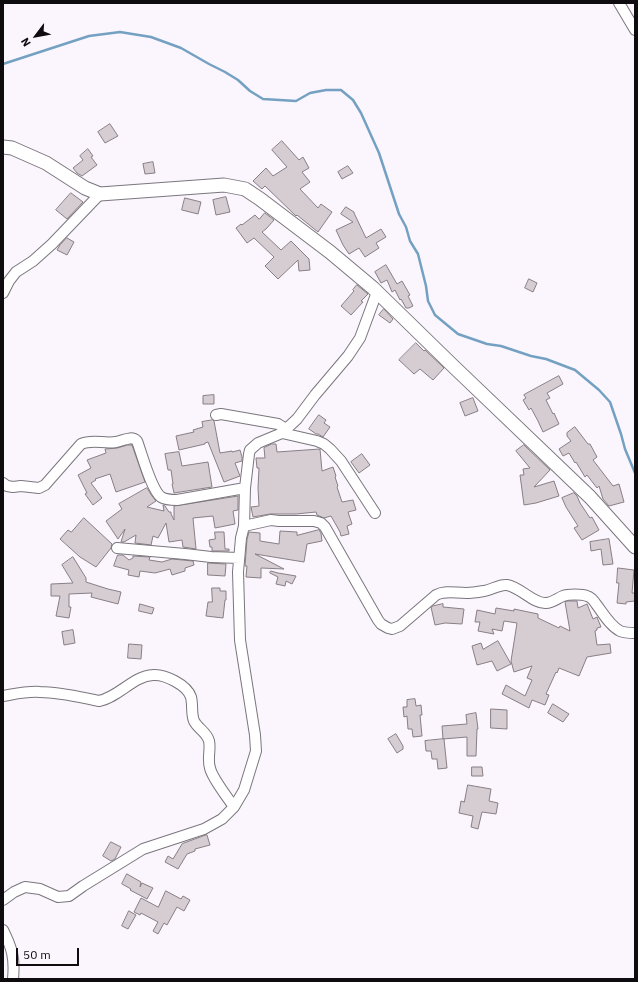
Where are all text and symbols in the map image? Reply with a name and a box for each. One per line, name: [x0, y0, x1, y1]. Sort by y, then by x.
north arrow: [16, 16, 56, 56]
text: N: [18, 35, 34, 49]
scale bar: [18, 940, 81, 966]
text: 50 m: [23, 947, 51, 962]

